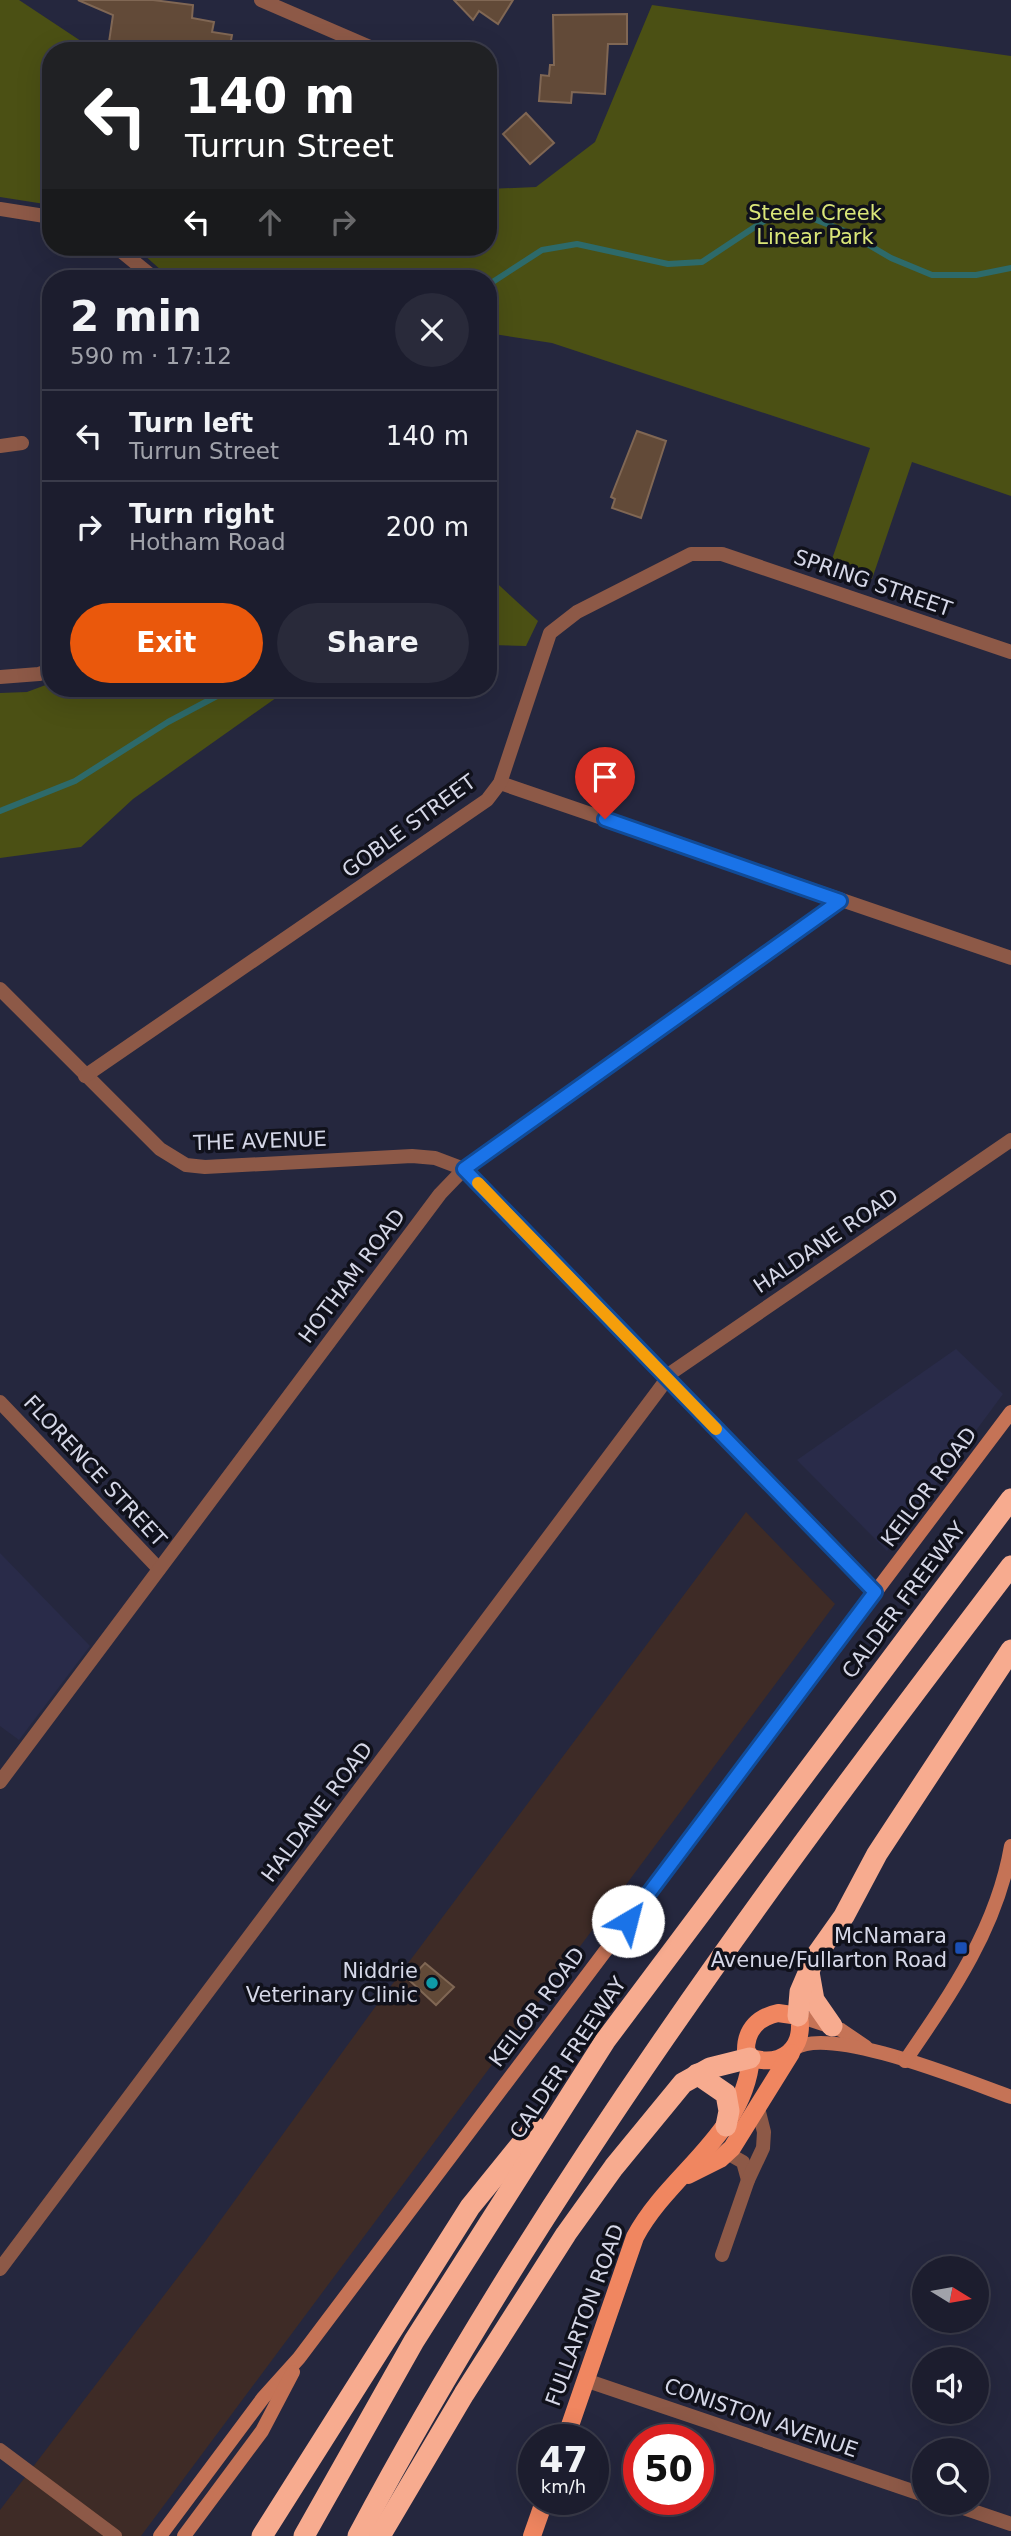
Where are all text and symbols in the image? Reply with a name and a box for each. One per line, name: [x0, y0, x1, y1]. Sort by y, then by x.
text: 140 m: [185, 68, 355, 125]
icon: left: [70, 70, 161, 161]
text: Turrun Street: [185, 127, 394, 165]
park label: Steele Creek Linear Park: [748, 201, 883, 249]
icon: left: [178, 203, 216, 241]
icon: ahead: [251, 203, 289, 241]
icon: right: [324, 203, 362, 241]
text: 2 min: [70, 292, 202, 341]
button: close: [395, 293, 469, 367]
text: 590 m · 17:12: [70, 343, 232, 369]
text: Turn left: [129, 408, 253, 438]
icon: left: [70, 417, 108, 455]
text: 140 m: [386, 421, 469, 451]
text: Turrun Street: [129, 438, 279, 464]
text: Turn right: [129, 499, 274, 529]
icon: right: [70, 508, 108, 546]
text: 200 m: [386, 512, 469, 542]
text: Hotham Road: [129, 529, 286, 555]
street label: SPRING STREET: [791, 545, 955, 621]
button: Exit: [70, 603, 263, 683]
button: Share: [277, 603, 469, 683]
pin: [575, 747, 635, 819]
icon: arrive: [586, 758, 624, 796]
street label: GOBLE STREET: [338, 769, 480, 882]
street label: THE AVENUE: [192, 1127, 327, 1155]
street label: HALDANE ROAD: [749, 1184, 903, 1298]
street label: HOTHAM ROAD: [294, 1204, 410, 1348]
street label: FLORENCE STREET: [19, 1390, 171, 1552]
street label: KEILOR ROAD: [876, 1423, 982, 1551]
street label: CALDER FREEWAY: [837, 1517, 971, 1683]
street label: HALDANE ROAD: [257, 1737, 377, 1887]
position arrow: [591, 1884, 665, 1958]
place label: McNamara Avenue/Fullarton Road: [711, 1924, 947, 1972]
marker: McNamara Avenue/Fullarton Road: [953, 1940, 969, 1956]
street label: KEILOR ROAD: [484, 1943, 590, 2071]
place label: Niddrie Veterinary Clinic: [246, 1959, 418, 2007]
street label: CALDER FREEWAY: [505, 1972, 631, 2143]
marker: Niddrie Veterinary Clinic: [424, 1975, 440, 1991]
street label: FULLARTON ROAD: [541, 2221, 629, 2409]
north arrow: [912, 2256, 989, 2333]
map controls: [912, 2256, 989, 2515]
button: sound: [912, 2347, 989, 2424]
street label: CONISTON AVENUE: [661, 2374, 861, 2462]
speed limit sign: 50: [623, 2424, 714, 2515]
button: search: [912, 2438, 989, 2515]
text: 47: [539, 2440, 588, 2480]
text: km/h: [541, 2476, 586, 2497]

